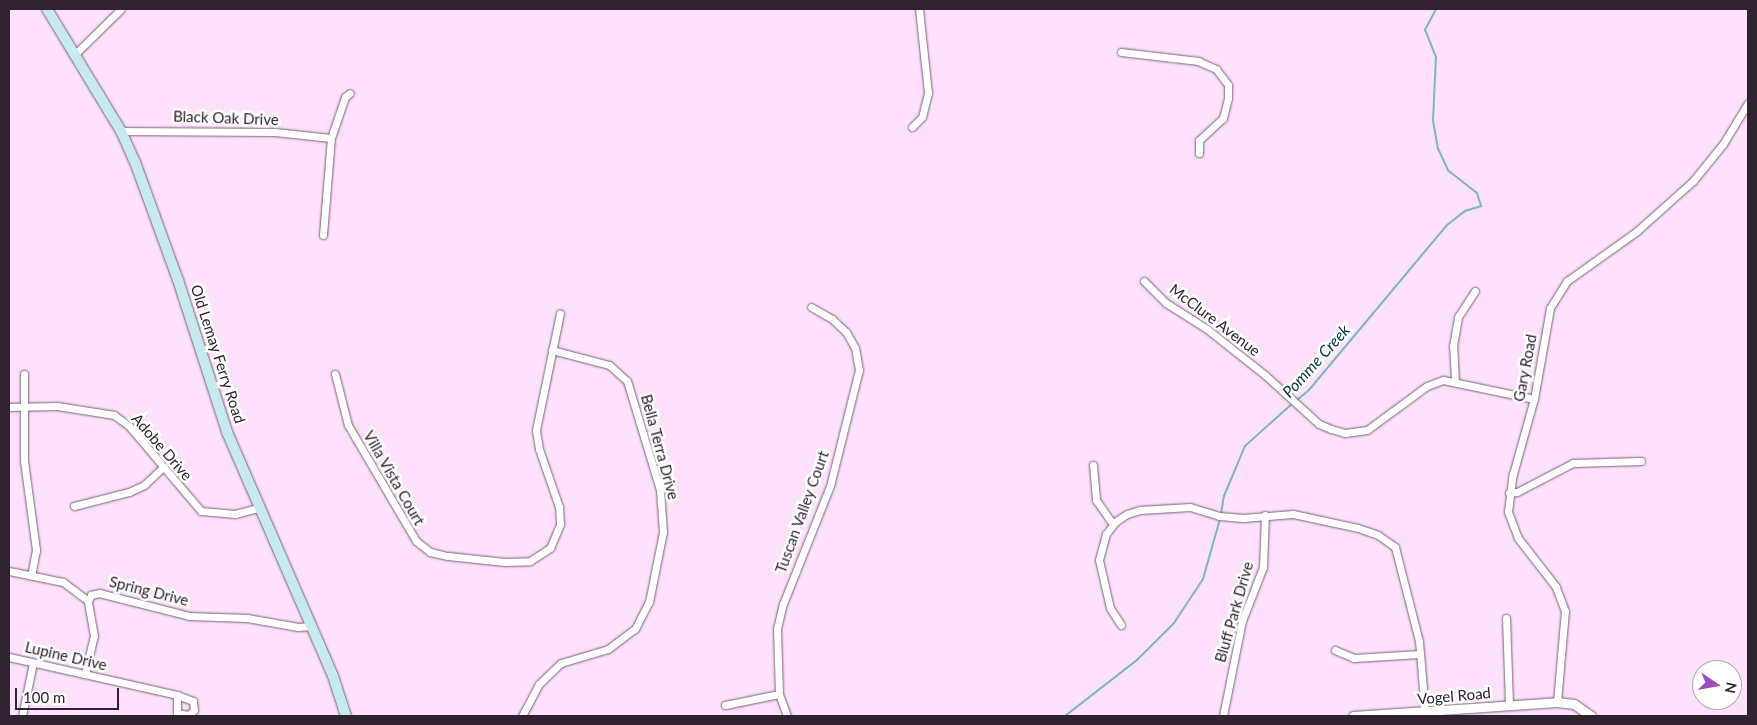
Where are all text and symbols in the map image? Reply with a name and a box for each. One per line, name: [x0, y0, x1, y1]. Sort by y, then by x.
street label: Black Oak Drive: [173, 107, 279, 129]
street label: McClure Avenue: [1166, 280, 1264, 360]
street label: Old Lemay Ferry Road: [187, 282, 249, 426]
water label: Pomme Creek: [1278, 321, 1354, 401]
street label: Gary Road: [1510, 333, 1540, 403]
street label: Bella Terra Drive: [637, 392, 683, 502]
street label: Adobe Drive: [128, 410, 196, 484]
street label: Villa Vista Court: [360, 427, 428, 529]
street label: Tuscan Valley Court: [771, 448, 833, 576]
street label: Bluff Park Drive: [1211, 559, 1257, 665]
street label: Spring Drive: [107, 572, 191, 610]
street label: Lupine Drive: [23, 638, 109, 674]
north arrow: [1692, 660, 1742, 710]
scale bar: [18, 678, 121, 710]
text: N: [1722, 681, 1741, 695]
street label: Vogel Road: [1416, 684, 1492, 708]
text: 100 m: [23, 688, 65, 706]

